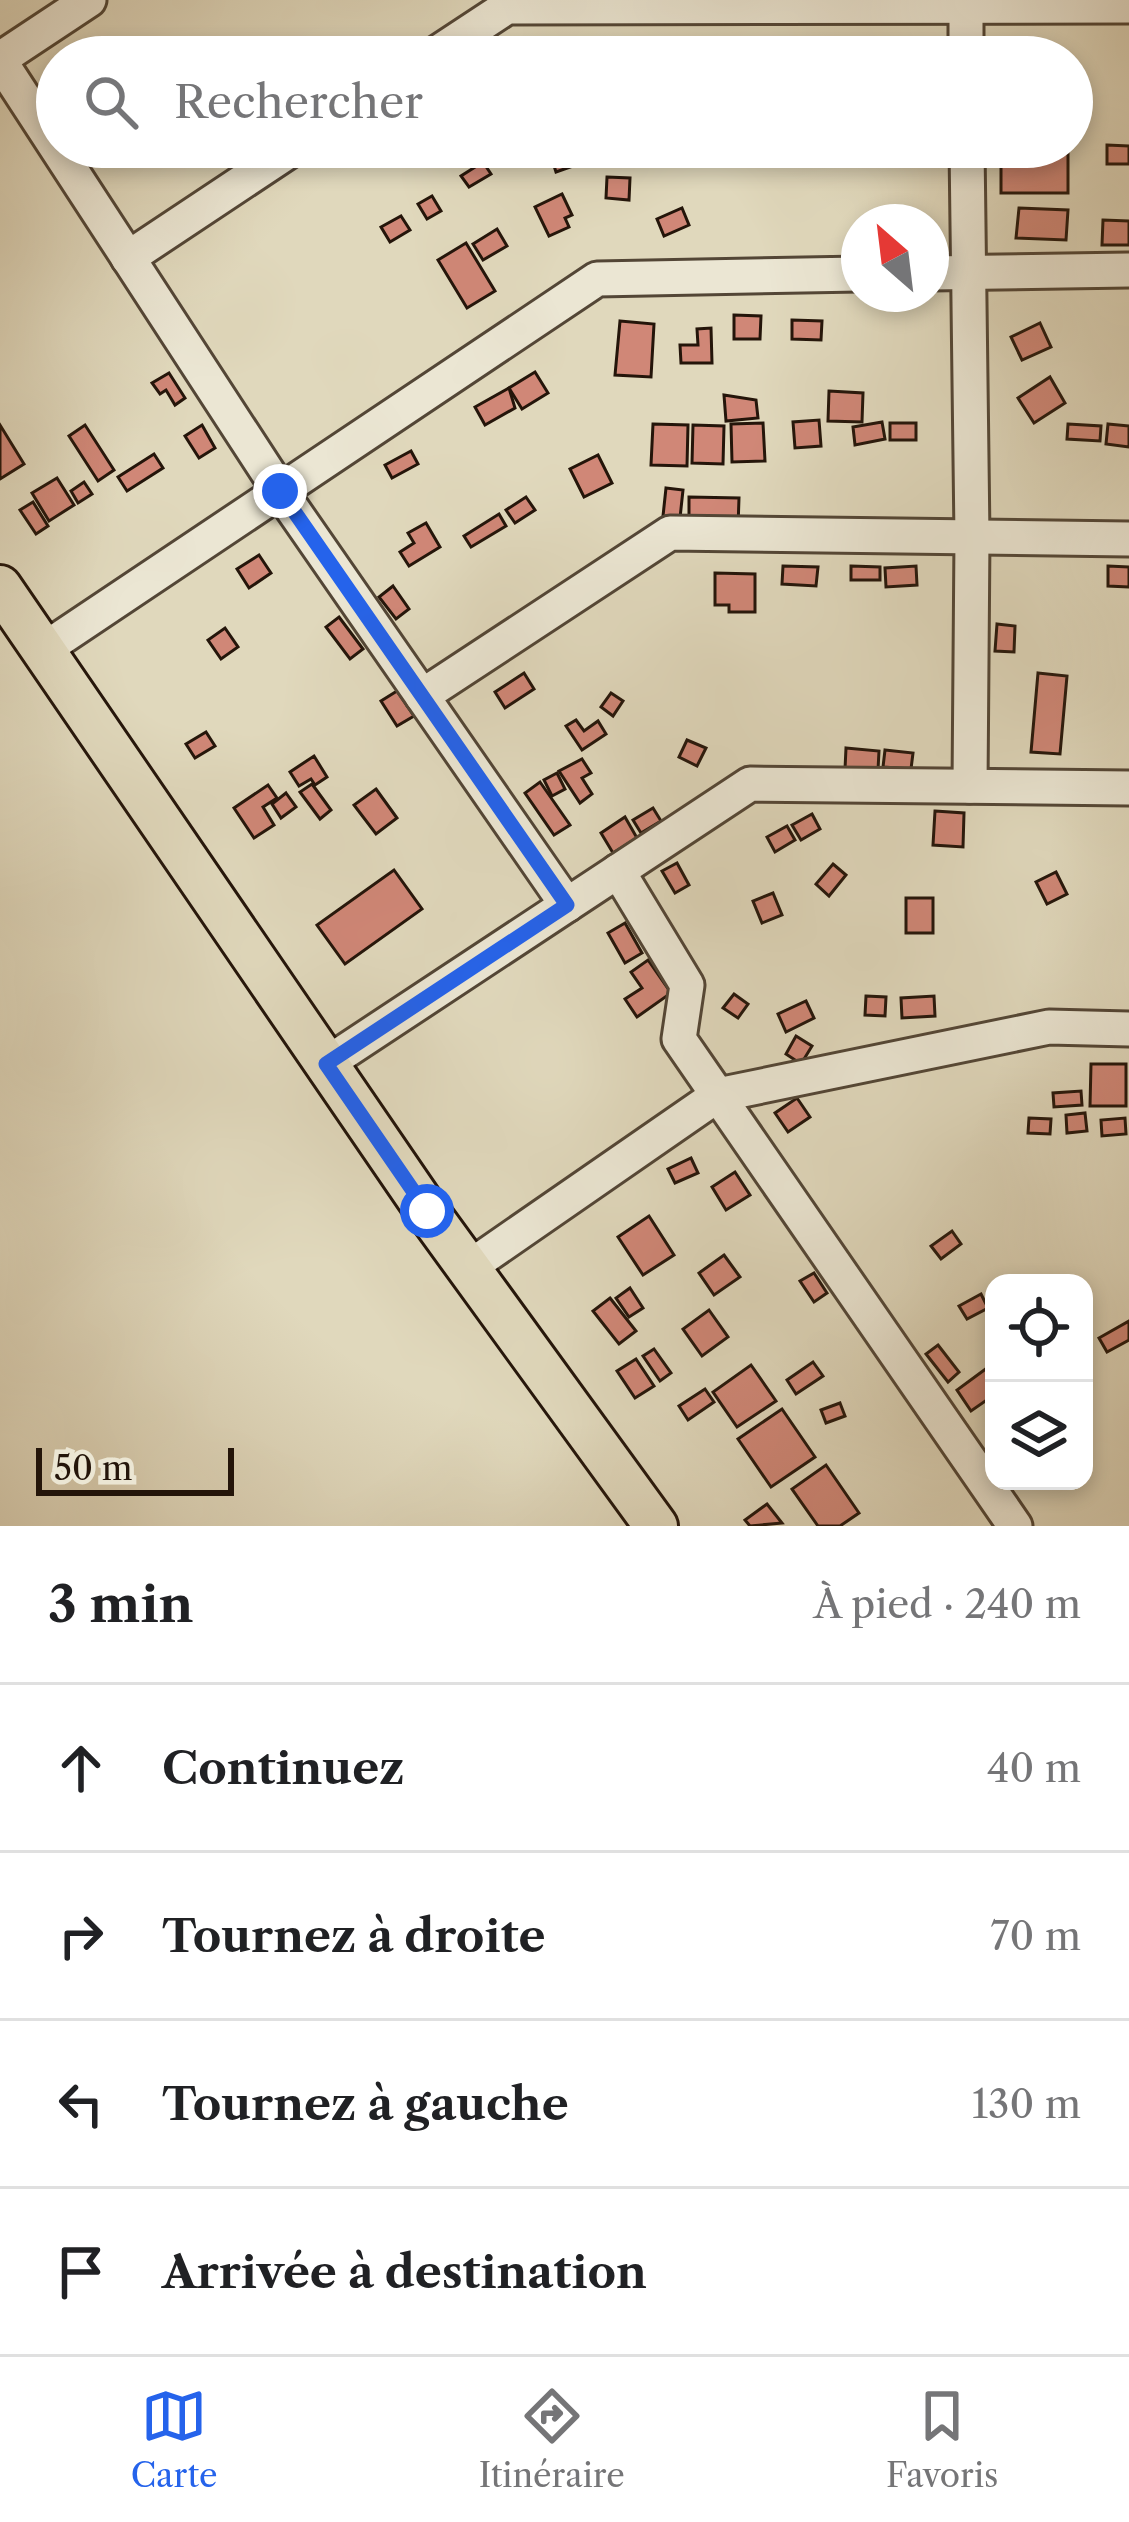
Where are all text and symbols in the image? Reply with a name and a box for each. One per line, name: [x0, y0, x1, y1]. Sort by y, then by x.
search box: [36, 36, 1093, 168]
icon: search: [78, 69, 144, 135]
text: Rechercher: [174, 74, 423, 130]
north arrow: [841, 204, 949, 312]
route end: [253, 464, 307, 518]
route start: [400, 1184, 454, 1238]
map controls: [985, 1274, 1093, 1490]
button: locate: [985, 1274, 1093, 1382]
button: layers: [985, 1382, 1093, 1490]
scale bar: [36, 1442, 234, 1495]
text: 50 m: [54, 1448, 132, 1489]
text: 3 min: [48, 1573, 194, 1635]
text: À pied · 240 m: [814, 1580, 1081, 1628]
icon: ahead: [48, 1735, 114, 1801]
text: Continuez: [162, 1740, 404, 1796]
text: 40 m: [987, 1744, 1081, 1792]
icon: right: [48, 1903, 114, 1969]
text: Tournez à droite: [162, 1908, 546, 1964]
text: 70 m: [990, 1912, 1081, 1960]
icon: left: [48, 2071, 114, 2137]
text: Tournez à gauche: [162, 2076, 569, 2132]
text: 130 m: [972, 2080, 1081, 2128]
icon: arrive: [48, 2239, 114, 2305]
text: Arrivée à destination: [162, 2244, 647, 2300]
tab: Carte: [131, 2383, 218, 2496]
tab: Itinéraire: [479, 2383, 625, 2496]
tab: Favoris: [886, 2383, 998, 2496]

